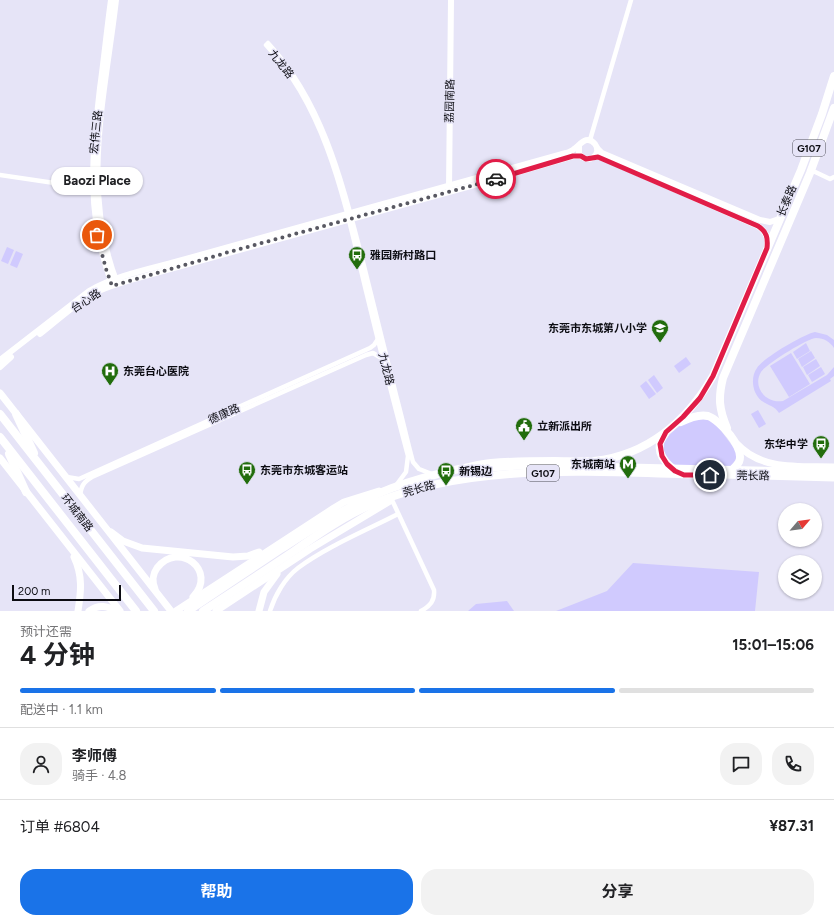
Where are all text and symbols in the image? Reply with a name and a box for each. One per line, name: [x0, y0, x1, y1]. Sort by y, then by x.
street label: 九龙路: [266, 47, 296, 81]
street label: 荔园南路: [443, 79, 457, 123]
street label: 宏伟三路: [87, 109, 105, 155]
road number: G107: [793, 140, 825, 156]
courier: [476, 159, 516, 199]
callout: Baozi Place: [51, 167, 143, 195]
icon: car: [485, 168, 507, 190]
text: Baozi Place: [63, 173, 131, 188]
street label: 长泰路: [775, 183, 799, 219]
pin: [80, 218, 114, 252]
icon: bag: [86, 224, 108, 246]
bus stop icon: 雅园新村路口: [347, 245, 367, 270]
place label: 雅园新村路口: [370, 249, 436, 262]
street label: 台心路: [69, 287, 103, 315]
school or university icon: 东莞市东城第八小学: [650, 318, 670, 343]
place label: 东莞市东城第八小学: [548, 322, 647, 335]
street label: 九龙路: [376, 351, 396, 387]
hospital icon: 东莞台心医院: [100, 361, 120, 386]
place label: 东莞台心医院: [123, 365, 189, 378]
street label: 德康路: [206, 401, 242, 427]
public building icon: 立新派出所: [514, 416, 534, 441]
place label: 立新派出所: [537, 420, 592, 433]
bus stop icon: 东华中学: [811, 434, 831, 459]
place label: 东华中学: [764, 438, 808, 451]
metro station icon: 东城南站: [618, 454, 638, 479]
place label: 东城南站: [571, 458, 615, 471]
pin: [693, 458, 727, 492]
bus stop icon: 东莞市东城客运站: [237, 460, 257, 485]
bus stop icon: 新锡边: [436, 461, 456, 486]
place label: 东莞市东城客运站: [260, 464, 348, 477]
icon: home: [699, 464, 721, 486]
place label: 新锡边: [459, 465, 492, 478]
road number: G107: [527, 465, 559, 481]
street label: 莞长路: [736, 469, 770, 483]
street label: 莞长路: [401, 478, 437, 500]
street label: 环城南路: [58, 492, 96, 534]
north arrow: [778, 503, 822, 547]
map controls: [778, 503, 822, 599]
button: layers: [778, 555, 822, 599]
scale bar: [12, 583, 121, 602]
text: 200 m: [18, 585, 50, 598]
text: 预计还需: [20, 624, 72, 639]
text: 15:01–15:06: [732, 636, 814, 654]
text: 4 分钟: [20, 639, 95, 671]
text: 配送中 · 1.1 km: [20, 702, 103, 717]
button: person: [20, 743, 62, 785]
button: chat: [720, 743, 762, 785]
button: phone: [772, 743, 814, 785]
text: 李师傅: [72, 747, 117, 765]
text: 骑手 · 4.8: [72, 768, 126, 783]
text: ¥87.31: [769, 817, 814, 835]
text: 订单 #6804: [20, 818, 100, 836]
button: 帮助: [20, 869, 413, 915]
button: 分享: [421, 869, 814, 915]

